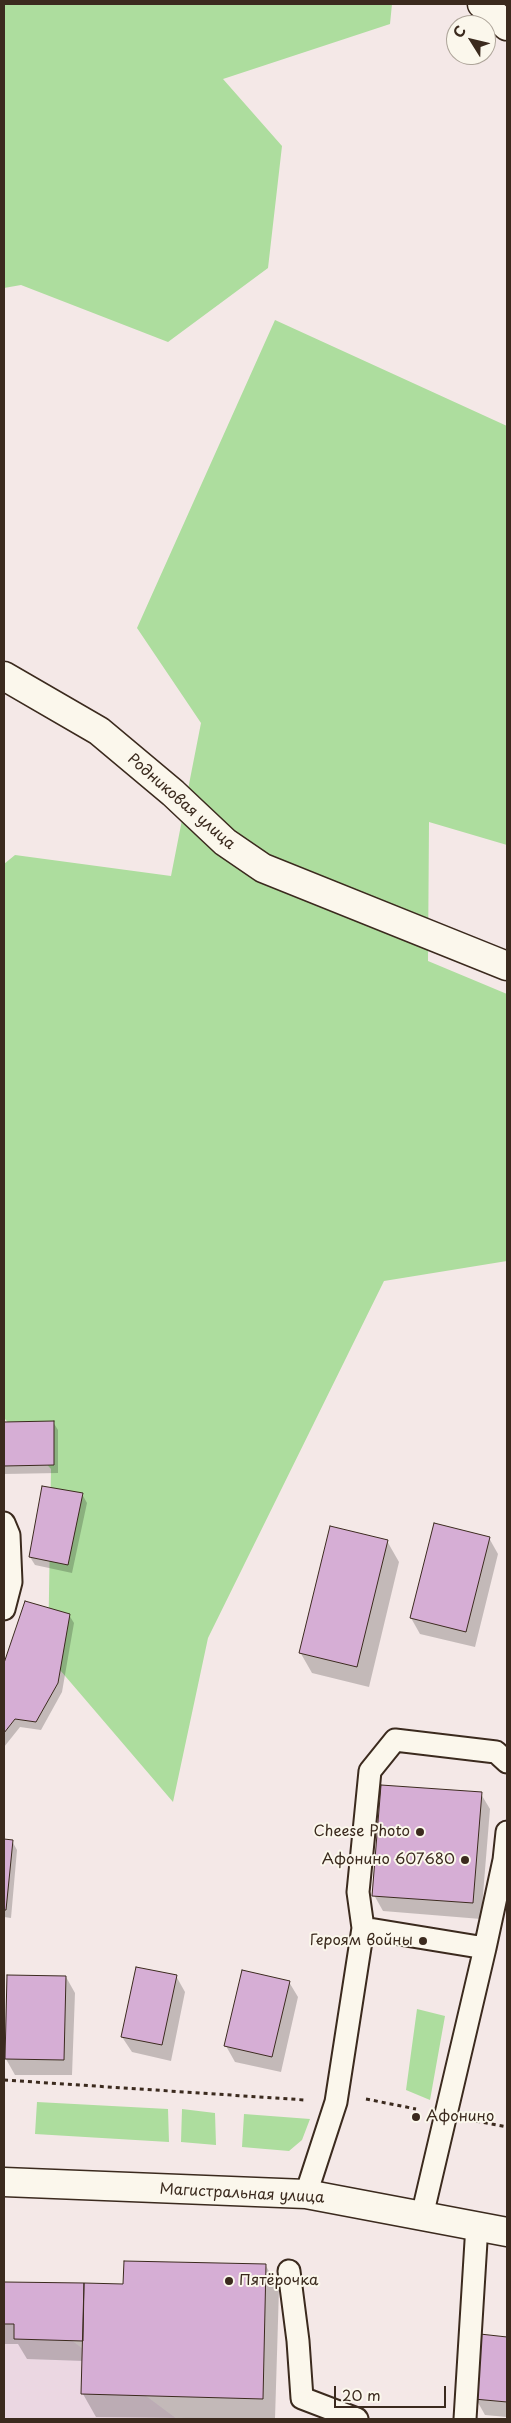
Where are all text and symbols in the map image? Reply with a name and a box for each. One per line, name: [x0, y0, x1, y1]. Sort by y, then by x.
north arrow: [446, 15, 496, 65]
text: С: [448, 21, 471, 42]
street label: Родниковая улица: [123, 750, 239, 854]
place label: Cheese Photo: [313, 1823, 410, 1841]
marker: Cheese Photo: [414, 1826, 426, 1838]
place label: Афонино 607680: [322, 1851, 455, 1869]
marker: Афонино 607680: [459, 1854, 471, 1866]
place label: Героям войны: [310, 1932, 413, 1950]
marker: Героям войны: [417, 1935, 429, 1947]
place label: Афонино: [426, 2108, 494, 2126]
marker: Афонино: [410, 2111, 422, 2123]
street label: Магистральная улица: [159, 2181, 325, 2207]
place label: Пятёрочка: [239, 2272, 318, 2290]
marker: Пятёрочка: [223, 2275, 235, 2287]
scale bar: [336, 2376, 448, 2408]
text: 20 m: [342, 2383, 381, 2406]

